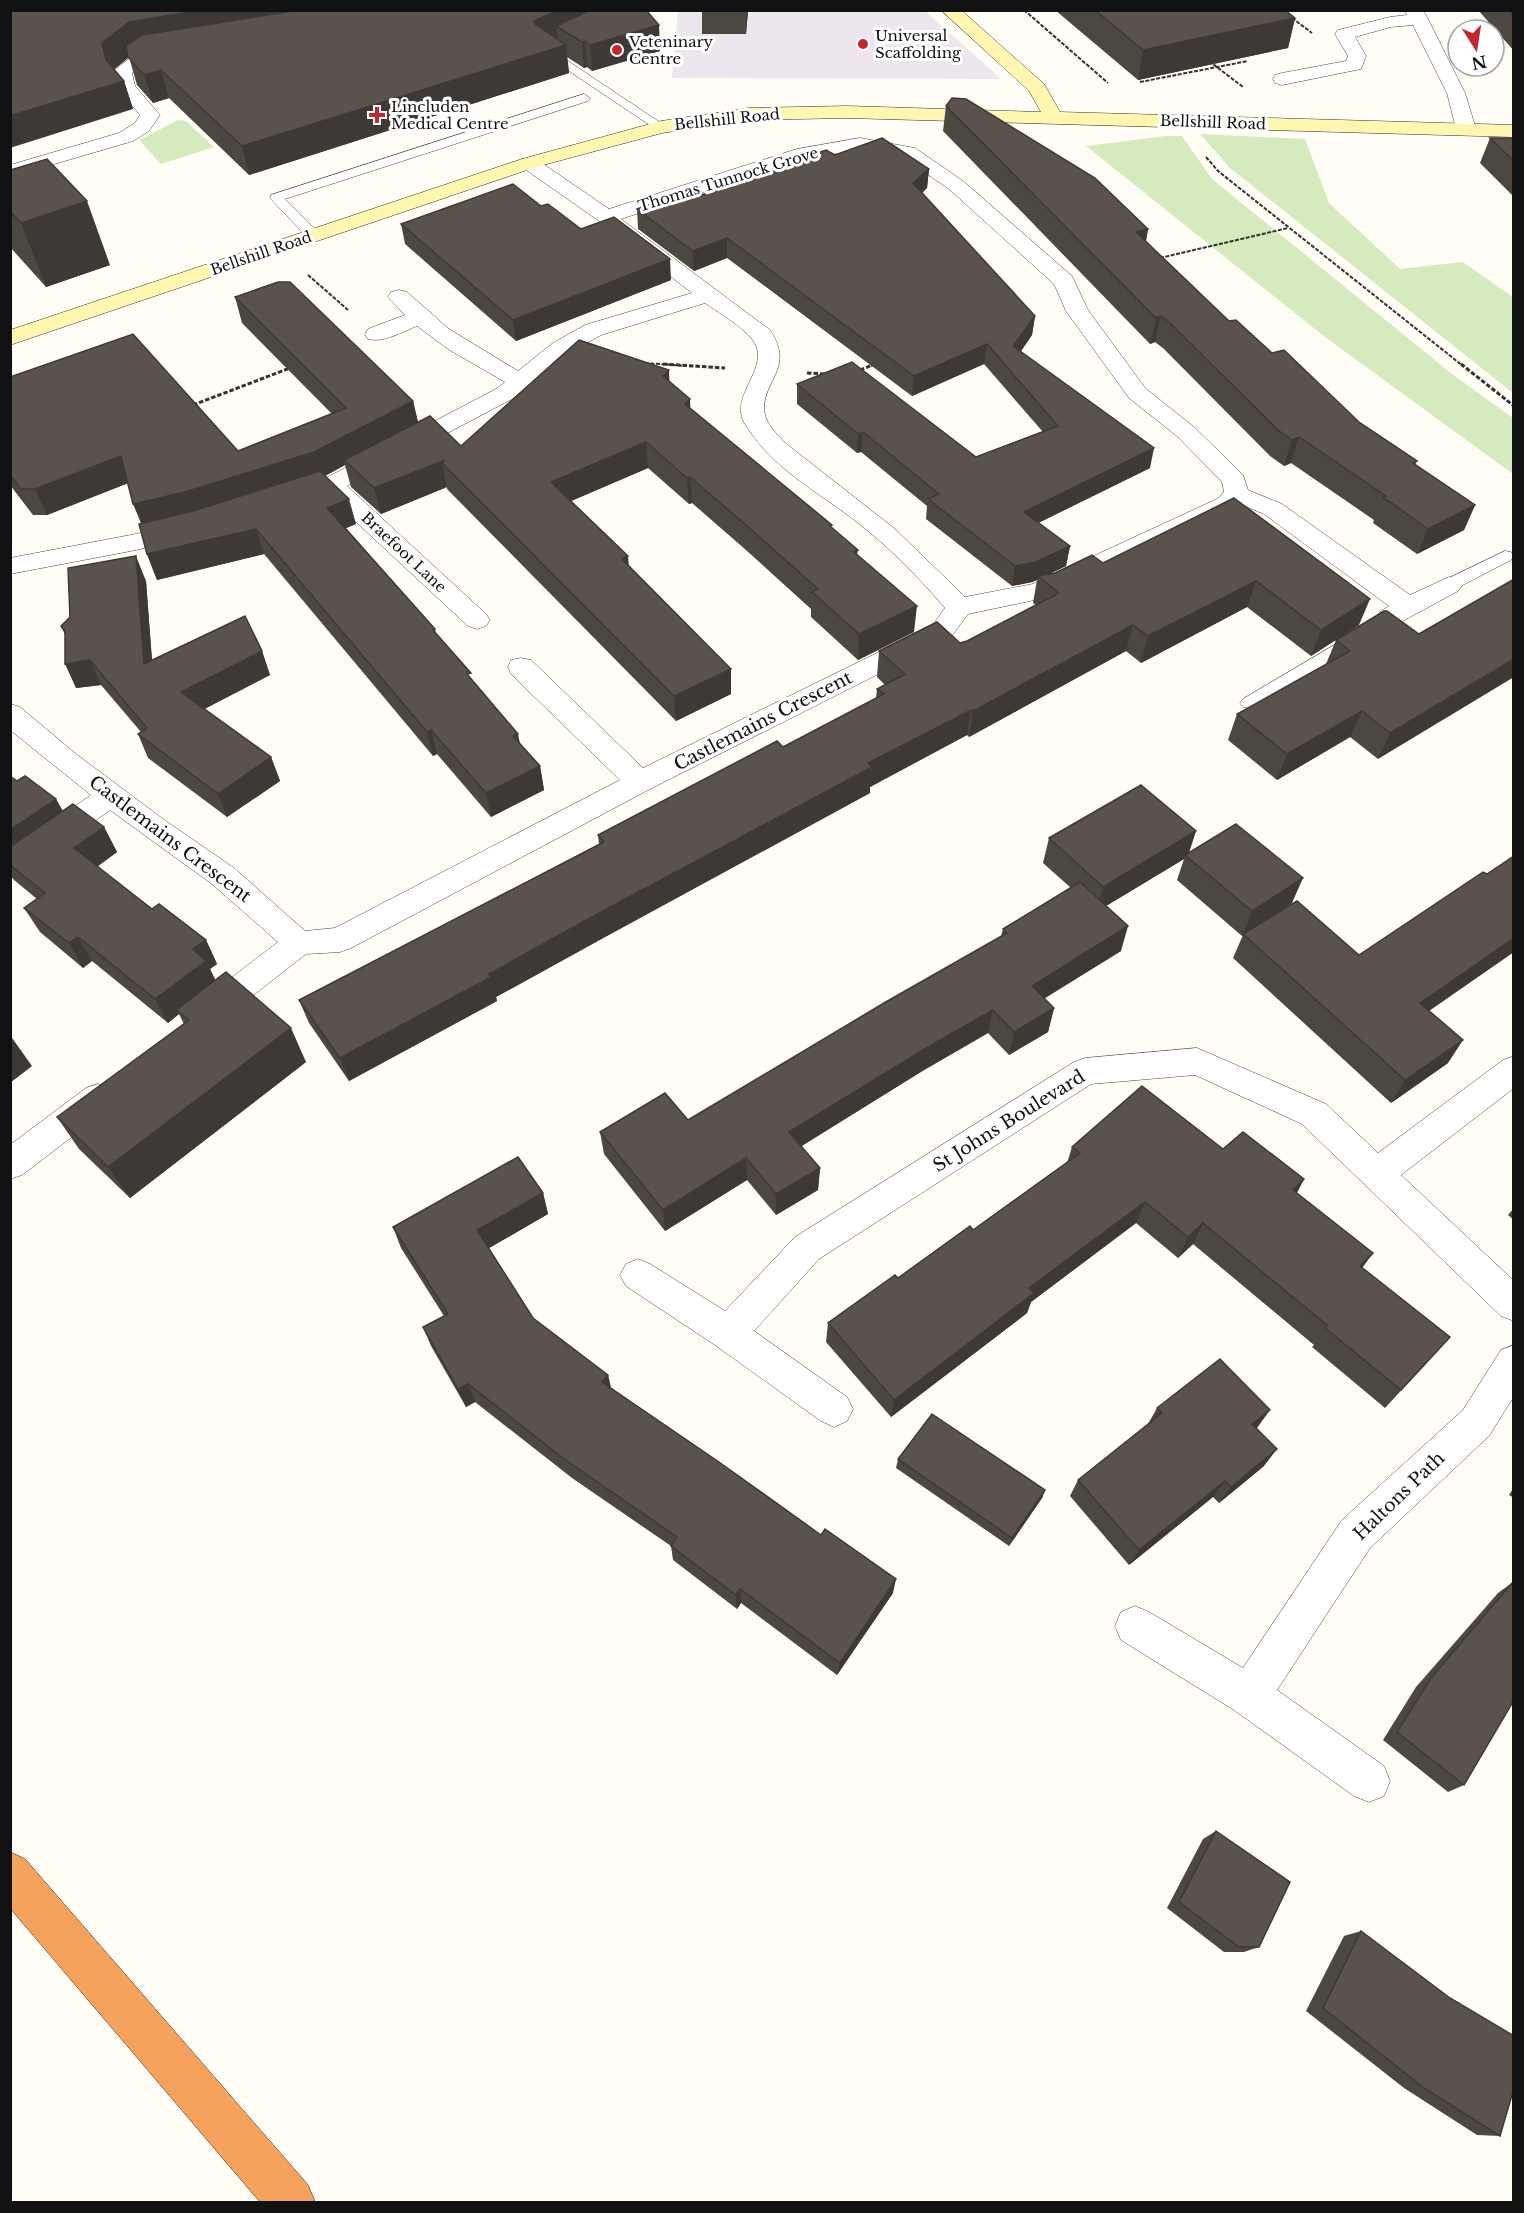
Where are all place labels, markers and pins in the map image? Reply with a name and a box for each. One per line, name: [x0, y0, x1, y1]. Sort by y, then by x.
place label: Universal Scaffolding: [875, 26, 962, 62]
place label: Veteninary Centre: [628, 32, 714, 68]
marker: Universal Scaffolding: [856, 37, 870, 51]
marker: Veteninary Centre: [610, 43, 624, 57]
place label: Lincluden Medical Centre: [391, 97, 509, 133]
marker: Lincluden Medical Centre: [368, 106, 386, 124]

